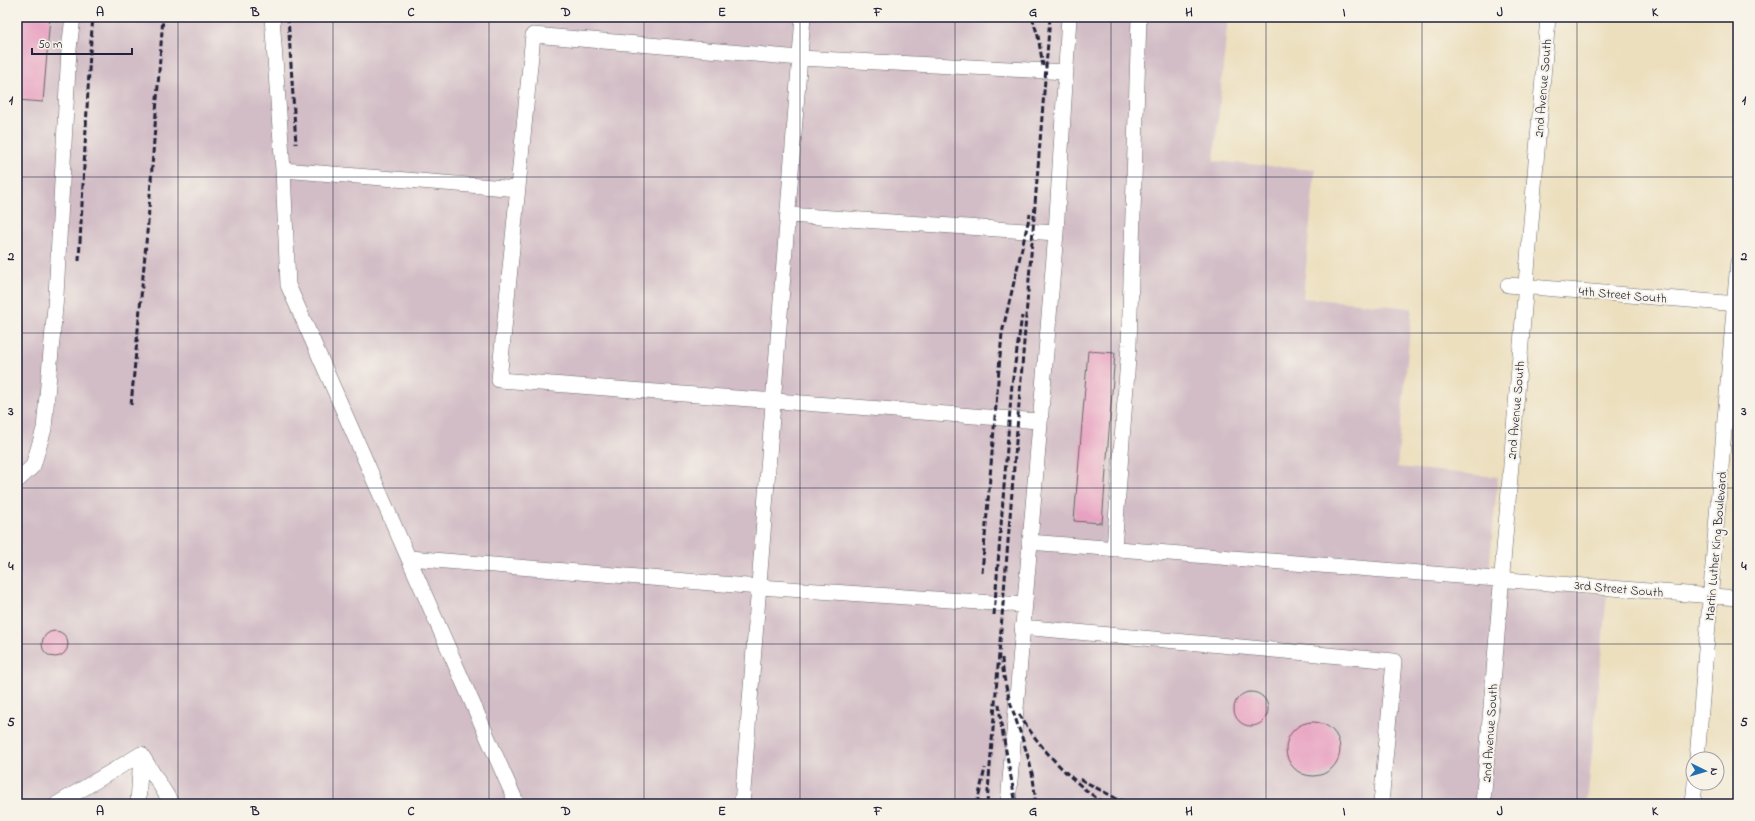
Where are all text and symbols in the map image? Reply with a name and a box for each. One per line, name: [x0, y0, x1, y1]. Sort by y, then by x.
text: A: [96, 3, 104, 22]
text: B: [250, 3, 260, 22]
text: C: [407, 3, 415, 22]
text: D: [560, 3, 571, 22]
text: E: [718, 3, 726, 22]
text: F: [873, 3, 883, 22]
text: G: [1029, 3, 1037, 22]
text: H: [1185, 3, 1193, 22]
text: I: [1342, 3, 1346, 22]
text: J: [1497, 3, 1503, 22]
text: K: [1652, 3, 1659, 22]
scale bar: [32, 30, 132, 56]
text: 50 m: [38, 36, 62, 54]
street label: 2nd Avenue South: [1530, 38, 1557, 138]
text: 1: [9, 91, 14, 110]
text: 1: [1742, 91, 1747, 110]
text: 2: [7, 247, 15, 266]
text: 2: [1740, 247, 1748, 266]
street label: 4th Street South: [1578, 282, 1668, 309]
street label: 2nd Avenue South: [1503, 360, 1530, 460]
text: 3: [7, 402, 14, 421]
text: 3: [1740, 402, 1747, 421]
street label: Martin Luther King Boulevard: [1701, 470, 1734, 622]
text: 4: [7, 557, 14, 576]
text: 4: [1740, 557, 1747, 576]
street label: 3rd Street South: [1574, 576, 1664, 603]
street label: 2nd Avenue South: [1478, 683, 1503, 783]
text: 5: [7, 713, 15, 732]
text: 5: [1740, 713, 1748, 732]
north arrow: [1685, 751, 1725, 791]
text: N: [1706, 767, 1722, 776]
text: A: [96, 802, 104, 821]
text: B: [250, 802, 260, 821]
text: C: [407, 802, 415, 821]
text: D: [560, 802, 571, 821]
text: E: [718, 802, 726, 821]
text: F: [873, 802, 883, 821]
text: G: [1029, 802, 1037, 821]
text: H: [1185, 802, 1193, 821]
text: I: [1342, 802, 1346, 821]
text: J: [1497, 802, 1503, 821]
text: K: [1652, 802, 1659, 821]

